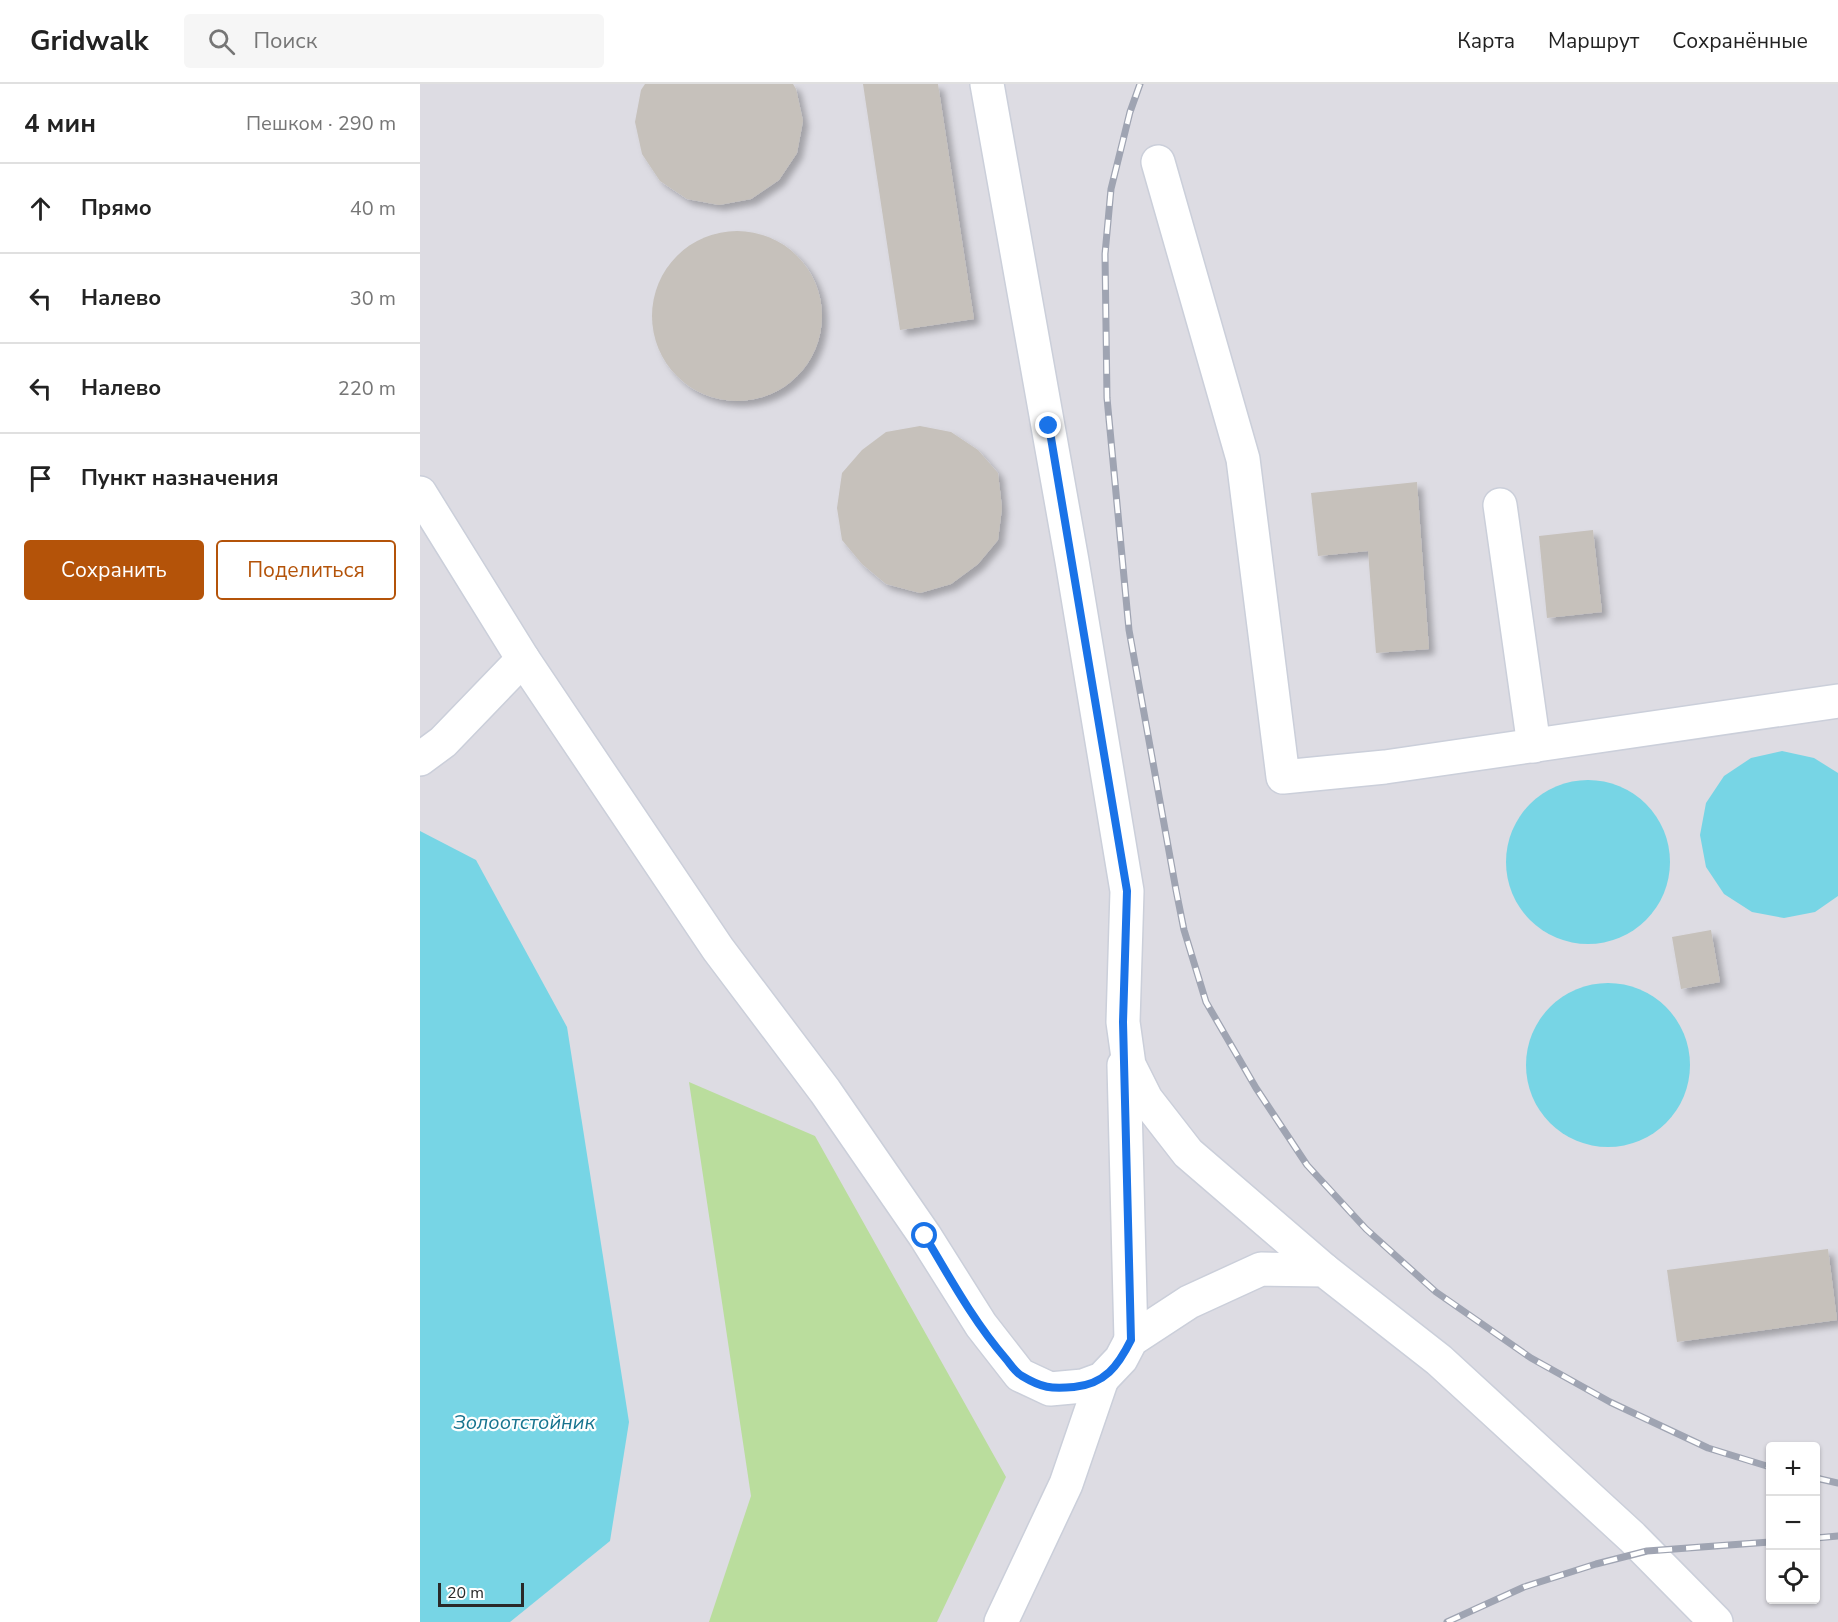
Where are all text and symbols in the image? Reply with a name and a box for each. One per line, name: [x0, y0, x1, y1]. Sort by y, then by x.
search box: [184, 14, 604, 68]
text: Gridwalk: [30, 22, 148, 60]
icon: search: [205, 25, 238, 58]
text: Поиск: [253, 26, 317, 56]
text: Карта: [1457, 27, 1515, 55]
text: Маршрут: [1548, 27, 1639, 55]
text: Сохранённые: [1672, 27, 1808, 55]
text: 4 мин: [24, 106, 96, 141]
text: Пешком · 290 m: [246, 110, 396, 137]
icon: ahead: [24, 192, 57, 225]
text: Прямо: [81, 193, 152, 223]
text: 40 m: [350, 195, 396, 222]
icon: left: [24, 282, 57, 315]
text: Налево: [81, 283, 161, 313]
text: 30 m: [350, 285, 396, 312]
icon: left: [24, 372, 57, 405]
text: Налево: [81, 373, 161, 403]
text: 220 m: [338, 375, 396, 402]
route end: [1035, 412, 1061, 438]
icon: arrive: [24, 462, 57, 495]
text: Пункт назначения: [81, 463, 279, 493]
button: Сохранить: [24, 540, 204, 600]
button: Поделиться: [216, 540, 396, 600]
route start: [911, 1222, 937, 1248]
water label: Золоотстойник: [453, 1409, 596, 1436]
map controls: [1766, 1442, 1820, 1604]
button: +: [1766, 1442, 1820, 1496]
button: −: [1766, 1496, 1820, 1550]
button: locate: [1766, 1550, 1820, 1604]
scale bar: [438, 1580, 524, 1608]
text: 20 m: [447, 1582, 484, 1604]

